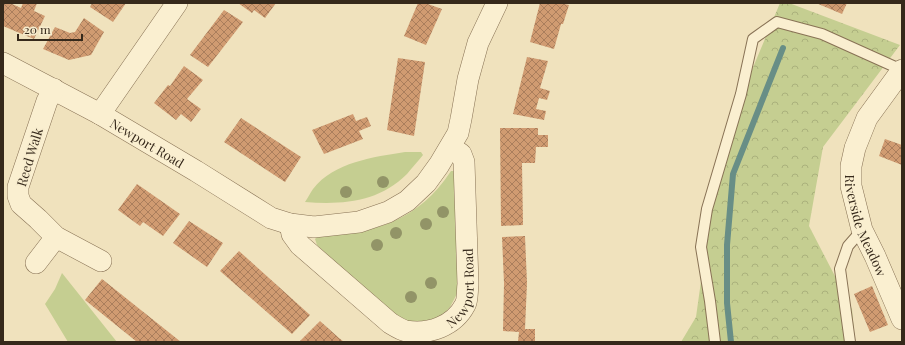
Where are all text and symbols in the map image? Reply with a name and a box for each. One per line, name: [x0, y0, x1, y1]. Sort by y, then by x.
scale bar: [18, 16, 82, 42]
text: 20 m: [24, 21, 51, 37]
street label: Newport Road: [108, 114, 188, 171]
street label: Reed Walk: [12, 125, 46, 188]
street label: Riverside Meadow: [843, 175, 891, 278]
street label: Newport Road: [442, 248, 477, 331]

